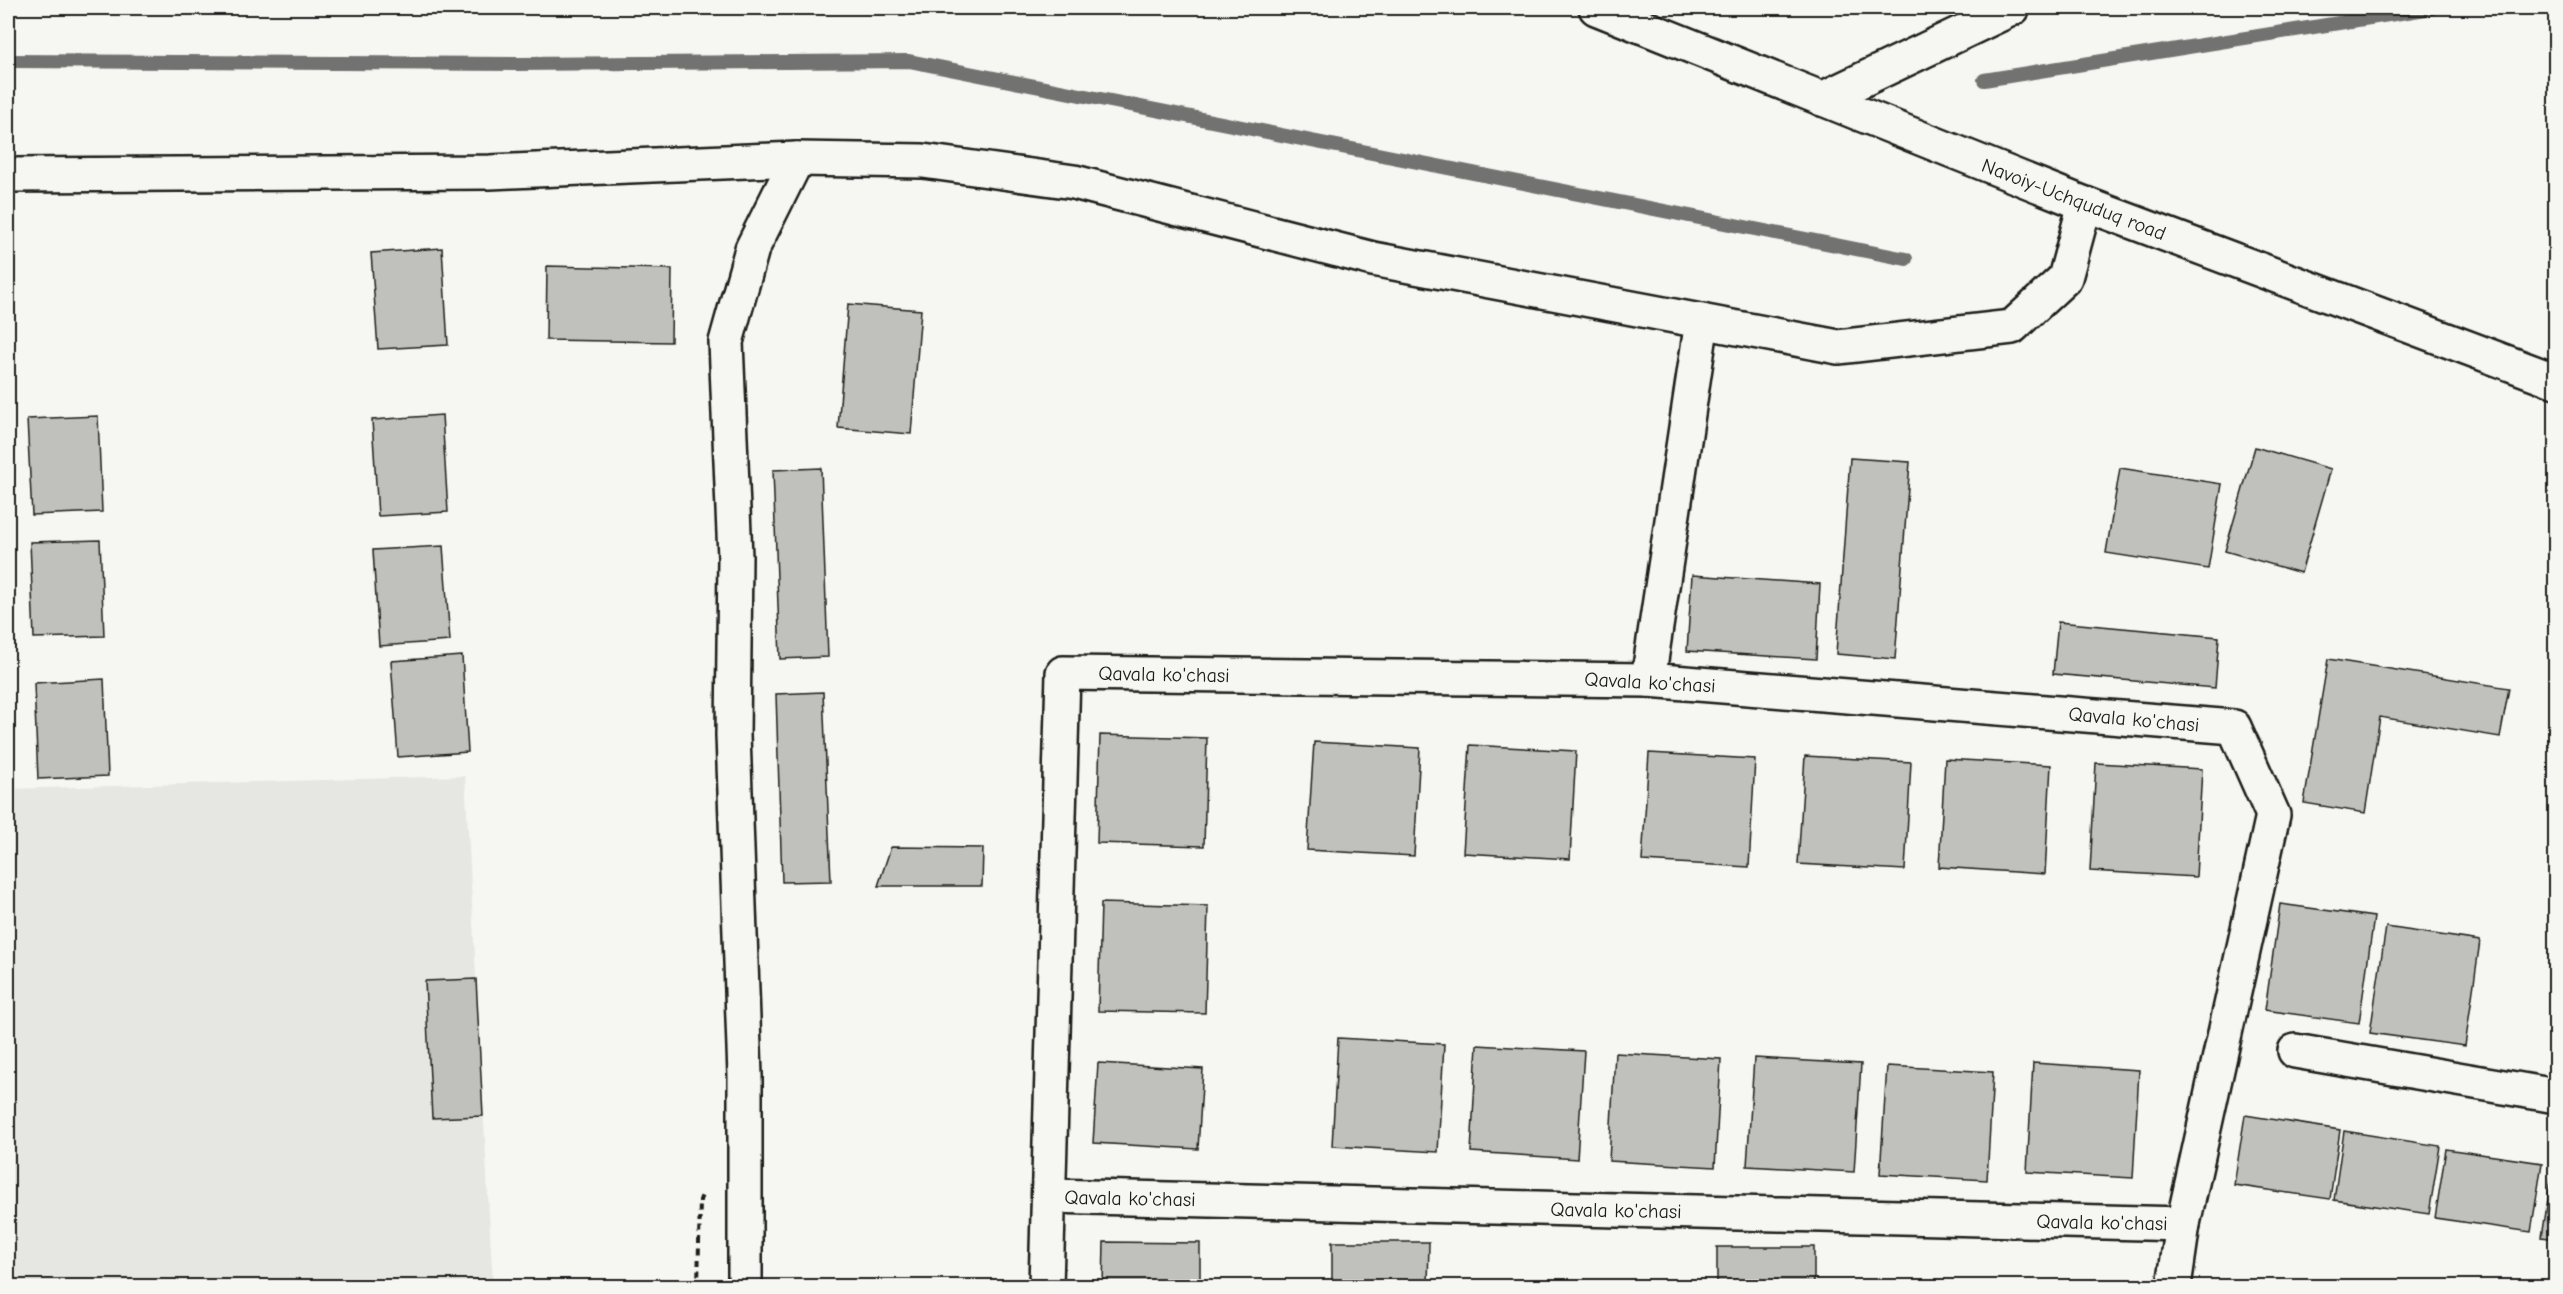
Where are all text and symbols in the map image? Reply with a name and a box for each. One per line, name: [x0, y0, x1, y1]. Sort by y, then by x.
street label: Navoiy-Uchquduq road: [1979, 154, 2169, 245]
street label: Qavala ko'chasi: [1098, 662, 1230, 687]
street label: Qavala ko'chasi: [1584, 668, 1716, 697]
street label: Qavala ko'chasi: [2067, 702, 2200, 737]
street label: Qavala ko'chasi: [1064, 1186, 1196, 1211]
street label: Qavala ko'chasi: [1550, 1198, 1682, 1223]
street label: Qavala ko'chasi: [2036, 1210, 2168, 1235]

